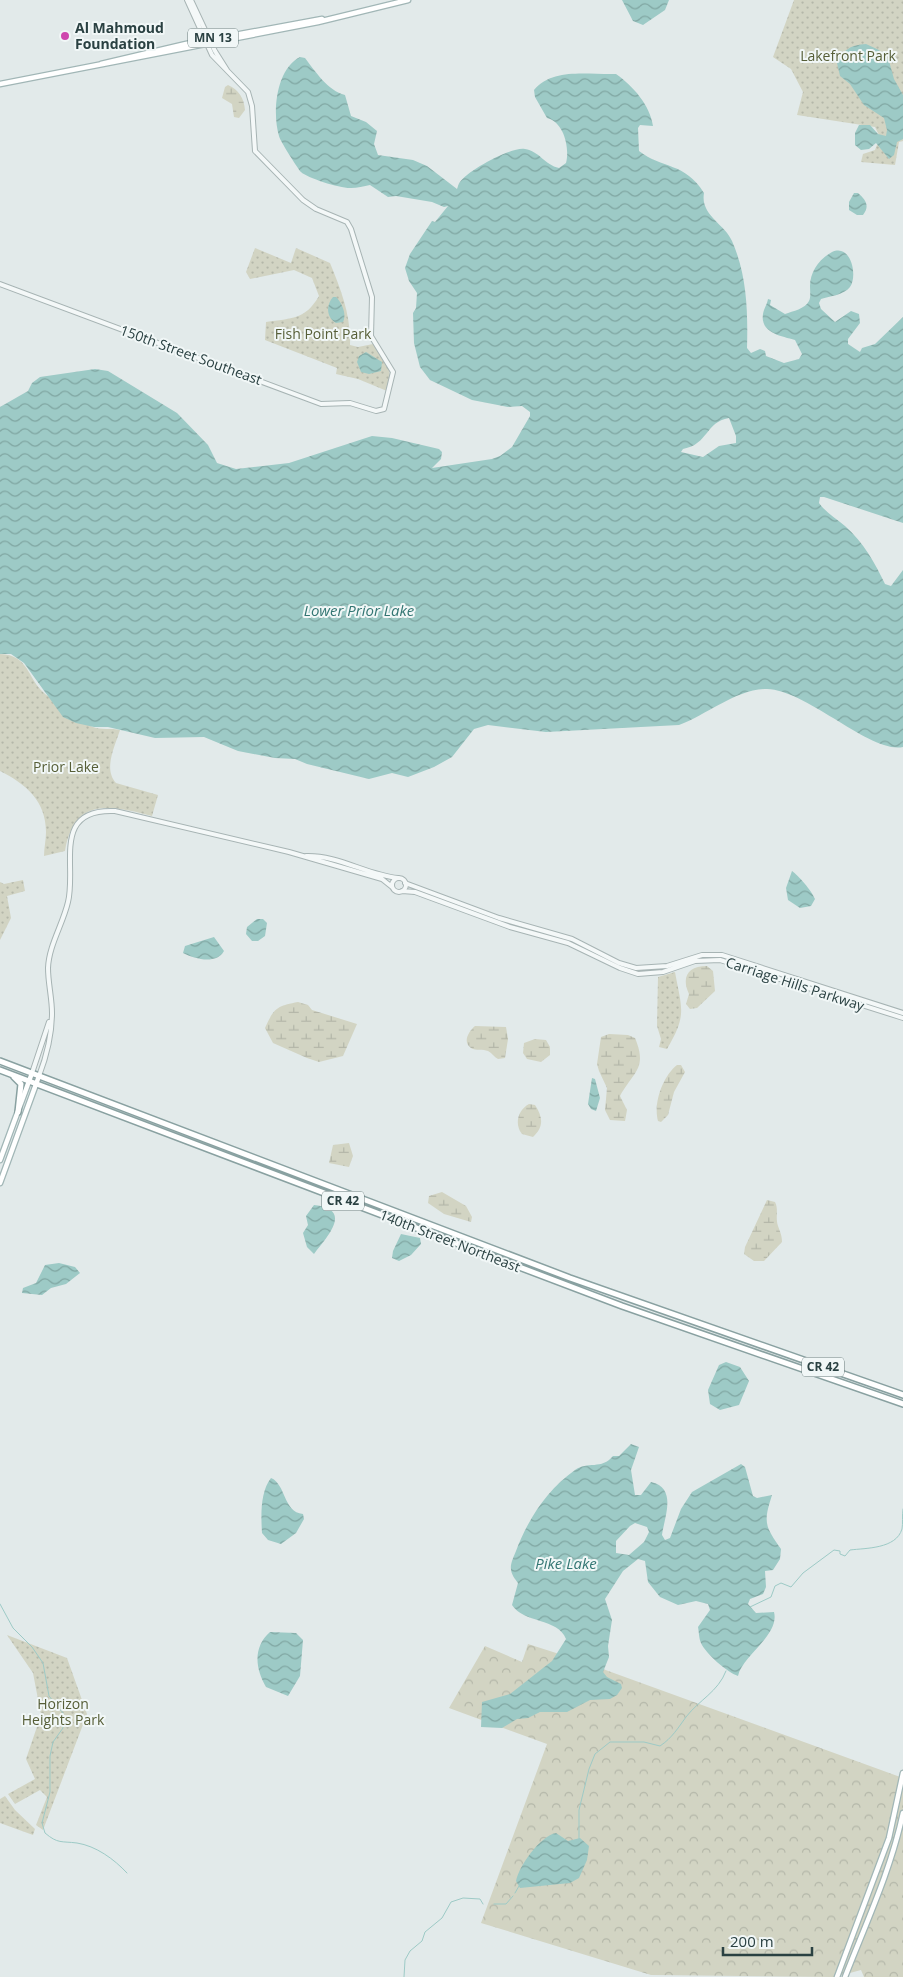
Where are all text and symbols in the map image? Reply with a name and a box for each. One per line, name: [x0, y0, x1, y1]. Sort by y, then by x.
place label: Al Mahmoud Foundation: [75, 18, 164, 53]
road number: MN 13: [188, 28, 238, 48]
marker: Al Mahmoud Foundation: [59, 30, 71, 42]
park label: Lakefront Park: [800, 46, 896, 65]
street label: 150th Street Southeast: [118, 320, 265, 389]
park label: Fish Point Park: [275, 324, 372, 343]
water label: Lower Prior Lake: [304, 600, 415, 620]
park label: Prior Lake: [33, 757, 99, 776]
street label: Carriage Hills Parkway: [723, 952, 868, 1015]
road number: CR 42: [322, 1192, 364, 1210]
street label: 140th Street Northeast: [377, 1205, 523, 1276]
road number: CR 42: [802, 1358, 844, 1376]
water label: Pike Lake: [535, 1553, 597, 1573]
park label: Horizon Heights Park: [22, 1694, 105, 1729]
scale bar: [723, 1924, 812, 1956]
text: 200 m: [730, 1931, 774, 1951]

